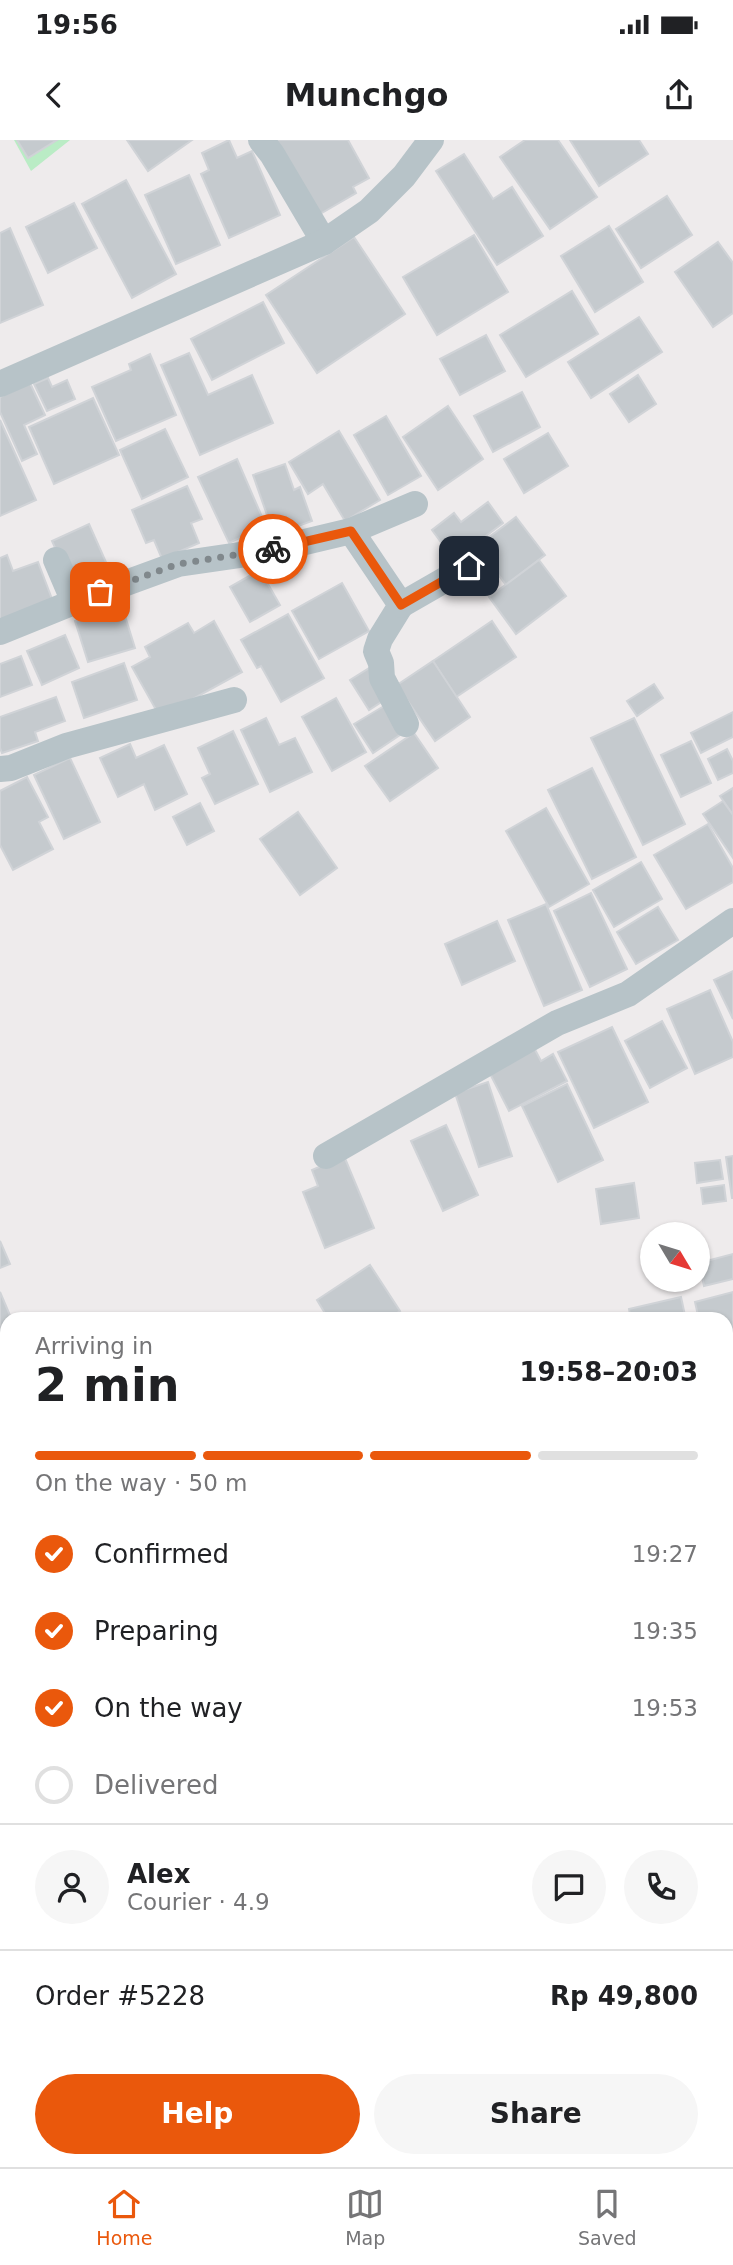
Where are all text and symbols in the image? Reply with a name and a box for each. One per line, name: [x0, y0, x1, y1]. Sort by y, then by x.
text: 19:56: [35, 10, 118, 40]
icon: back: [35, 76, 73, 114]
text: Munchgo: [284, 76, 449, 114]
icon: share: [660, 76, 698, 114]
courier: [238, 514, 308, 584]
icon: bike: [254, 530, 292, 568]
pin: [439, 536, 499, 596]
icon: home: [450, 547, 488, 585]
pin: [70, 562, 130, 622]
icon: bag: [81, 573, 119, 611]
north arrow: [640, 1222, 710, 1292]
map controls: [640, 1222, 710, 1292]
text: Arriving in: [35, 1333, 153, 1359]
text: 19:58–20:03: [519, 1357, 698, 1387]
text: 2 min: [35, 1358, 179, 1412]
text: On the way · 50 m: [35, 1470, 247, 1496]
icon: check: [35, 1535, 73, 1573]
text: Confirmed: [94, 1539, 229, 1569]
text: 19:27: [632, 1541, 698, 1567]
icon: check: [35, 1612, 73, 1650]
text: Preparing: [94, 1616, 219, 1646]
text: 19:35: [632, 1618, 698, 1644]
icon: check: [35, 1689, 73, 1727]
text: On the way: [94, 1693, 243, 1723]
text: 19:53: [632, 1695, 698, 1721]
text: Delivered: [94, 1770, 218, 1800]
button: person: [35, 1850, 109, 1924]
button: chat: [532, 1850, 606, 1924]
button: phone: [624, 1850, 698, 1924]
text: Alex: [127, 1859, 190, 1889]
text: Courier · 4.9: [127, 1889, 270, 1915]
text: Order #5228: [35, 1981, 205, 2011]
text: Rp 49,800: [550, 1981, 698, 2011]
button: Help: [35, 2074, 360, 2154]
button: Share: [374, 2074, 698, 2154]
tab: Home: [96, 2185, 152, 2249]
tab: Map: [345, 2185, 385, 2249]
tab: Saved: [578, 2185, 637, 2249]

